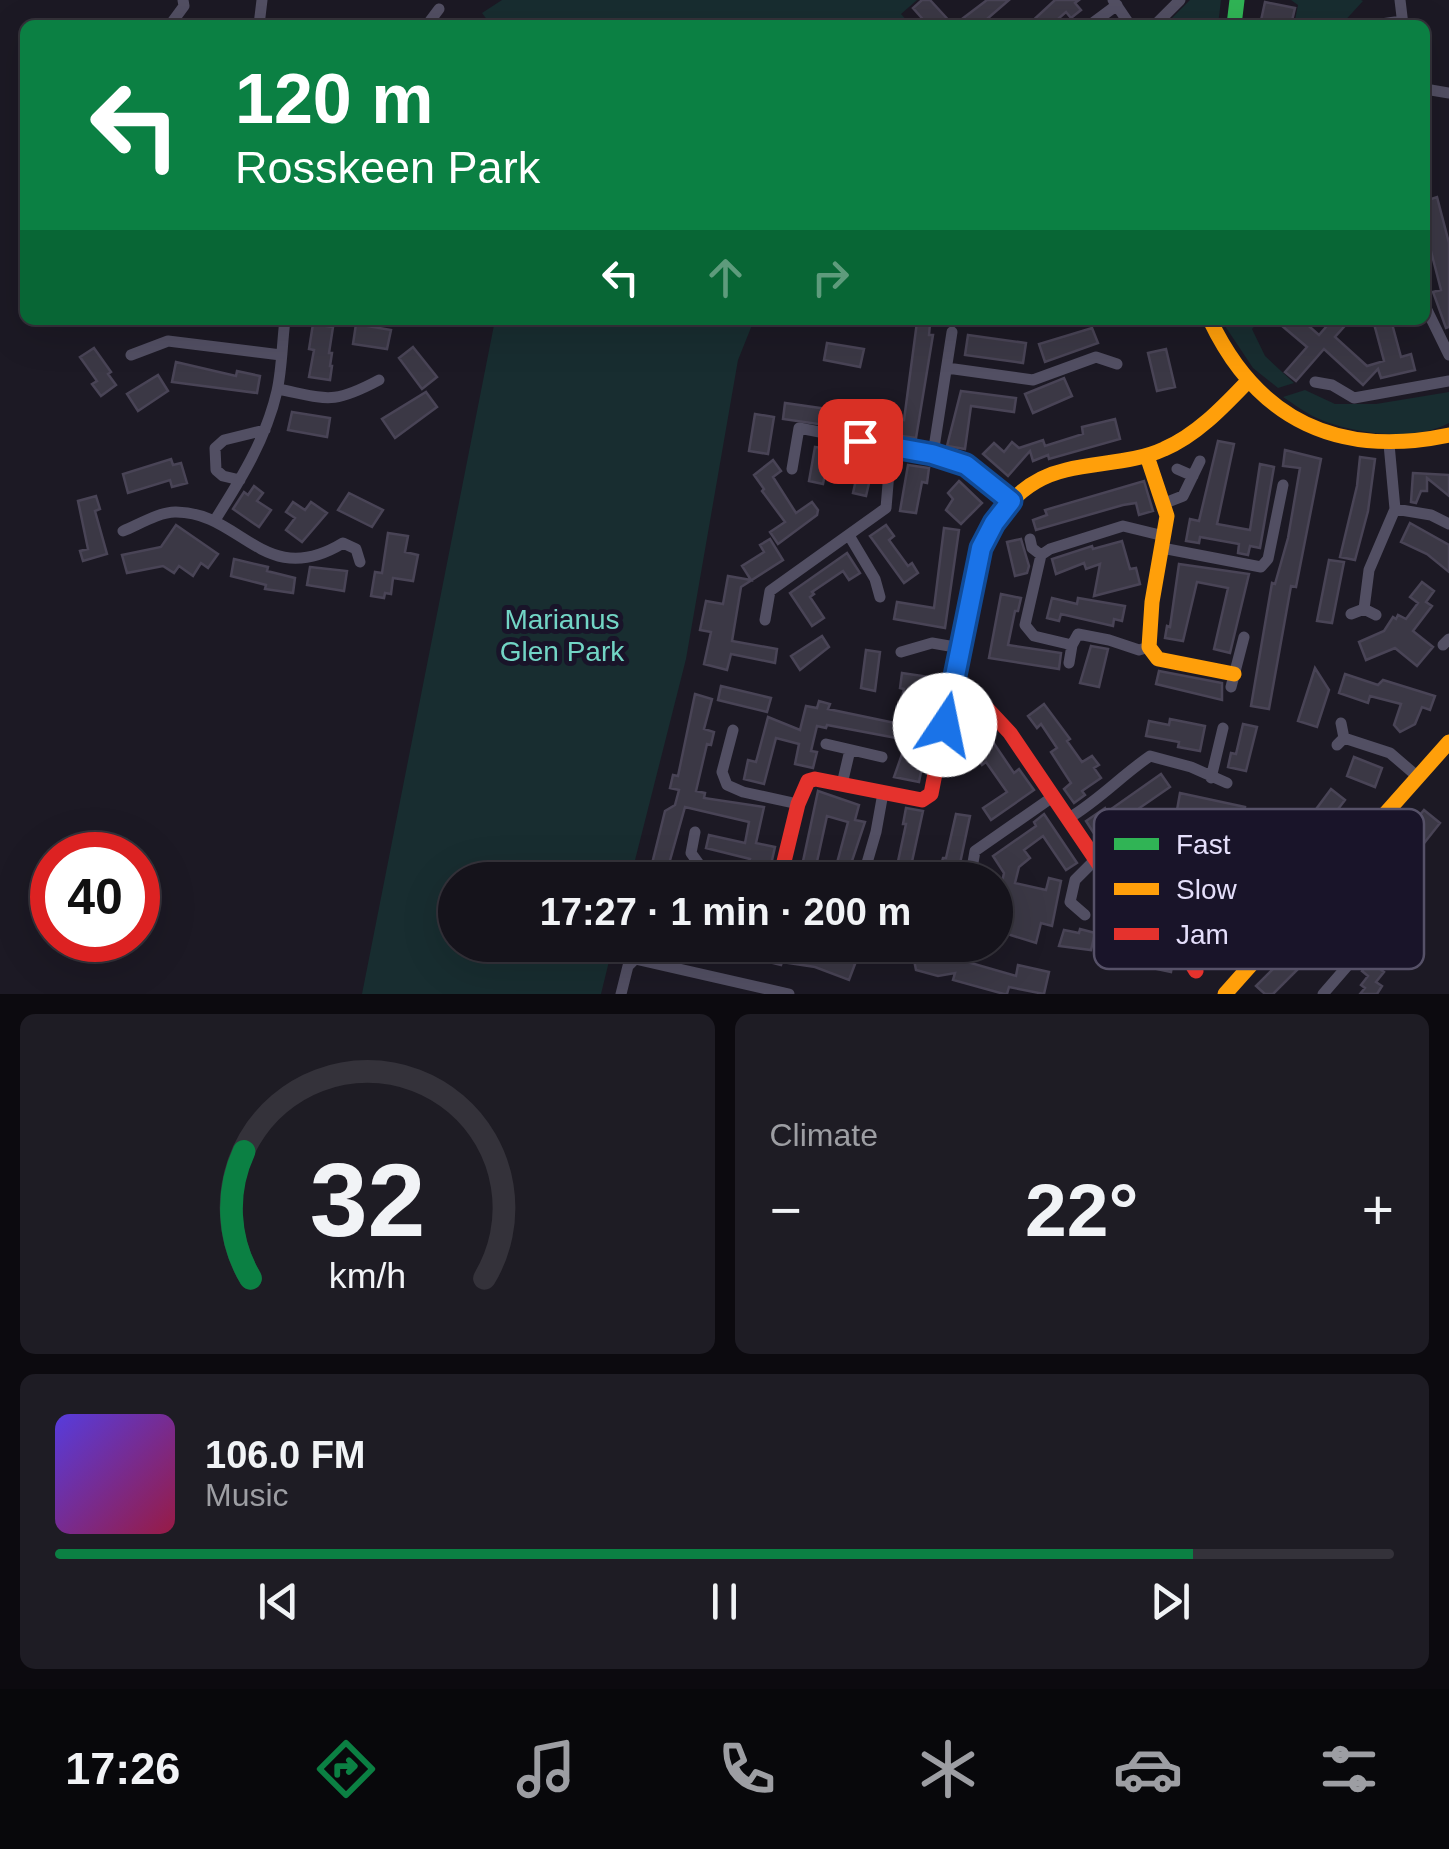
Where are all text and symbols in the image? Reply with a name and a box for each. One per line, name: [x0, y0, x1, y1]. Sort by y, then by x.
icon: left: [70, 60, 200, 190]
text: 120 m: [235, 60, 433, 138]
text: Rosskeen Park: [235, 142, 540, 193]
icon: left: [593, 250, 648, 305]
icon: ahead: [698, 250, 753, 305]
icon: right: [803, 250, 858, 305]
pin: [818, 399, 903, 484]
icon: arrive: [833, 414, 888, 469]
park label: Marianus Glen Park: [500, 604, 625, 667]
position arrow: [893, 673, 997, 777]
legend: [1094, 809, 1424, 969]
text: Fast: [1176, 829, 1231, 860]
speed limit sign: 40: [30, 832, 160, 962]
text: Slow: [1176, 874, 1237, 905]
text: 17:27 · 1 min · 200 m: [540, 891, 911, 933]
text: Jam: [1176, 919, 1229, 950]
text: Climate: [770, 1117, 878, 1153]
text: 32: [309, 1142, 425, 1258]
text: 22°: [1025, 1168, 1138, 1252]
text: −: [770, 1179, 802, 1241]
text: +: [1362, 1179, 1394, 1241]
text: km/h: [329, 1256, 406, 1296]
text: 106.0 FM: [205, 1434, 366, 1476]
text: Music: [205, 1477, 289, 1513]
icon: previous: [251, 1574, 306, 1629]
icon: pause: [697, 1574, 752, 1629]
icon: next: [1143, 1574, 1198, 1629]
icon: directions: [311, 1734, 381, 1804]
icon: music: [511, 1734, 581, 1804]
icon: phone: [712, 1734, 782, 1804]
icon: climate: [913, 1734, 983, 1804]
icon: car: [1113, 1734, 1183, 1804]
icon: filters: [1314, 1734, 1384, 1804]
text: 17:26: [65, 1743, 180, 1794]

